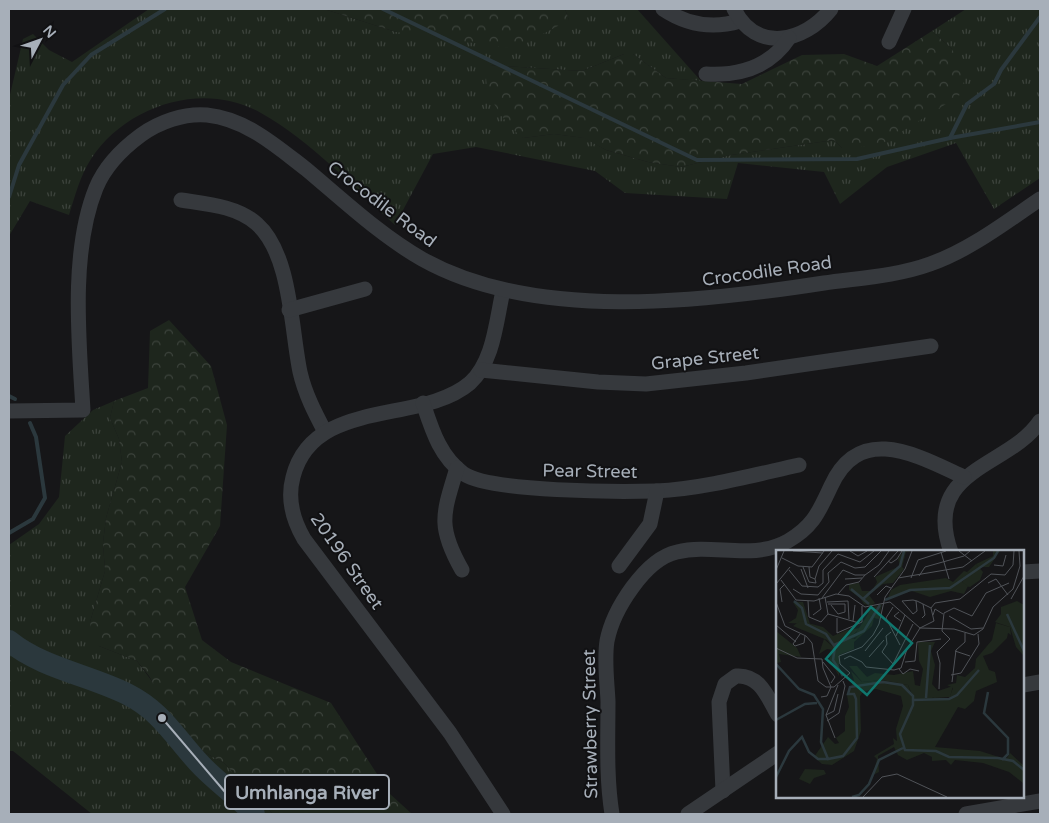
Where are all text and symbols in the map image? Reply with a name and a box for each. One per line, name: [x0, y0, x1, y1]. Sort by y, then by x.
north arrow: [15, 15, 65, 65]
text: N: [39, 22, 60, 42]
street label: Crocodile Road: [323, 156, 441, 252]
street label: Crocodile Road: [701, 251, 833, 291]
street label: Grape Street: [650, 341, 760, 375]
street label: Pear Street: [542, 459, 638, 483]
street label: 20196 Street: [306, 509, 388, 614]
inset map: [776, 550, 1024, 798]
street label: Strawberry Street: [578, 649, 602, 799]
callout: Umhlanga River: [225, 775, 389, 809]
text: Umhlanga River: [235, 782, 380, 805]

